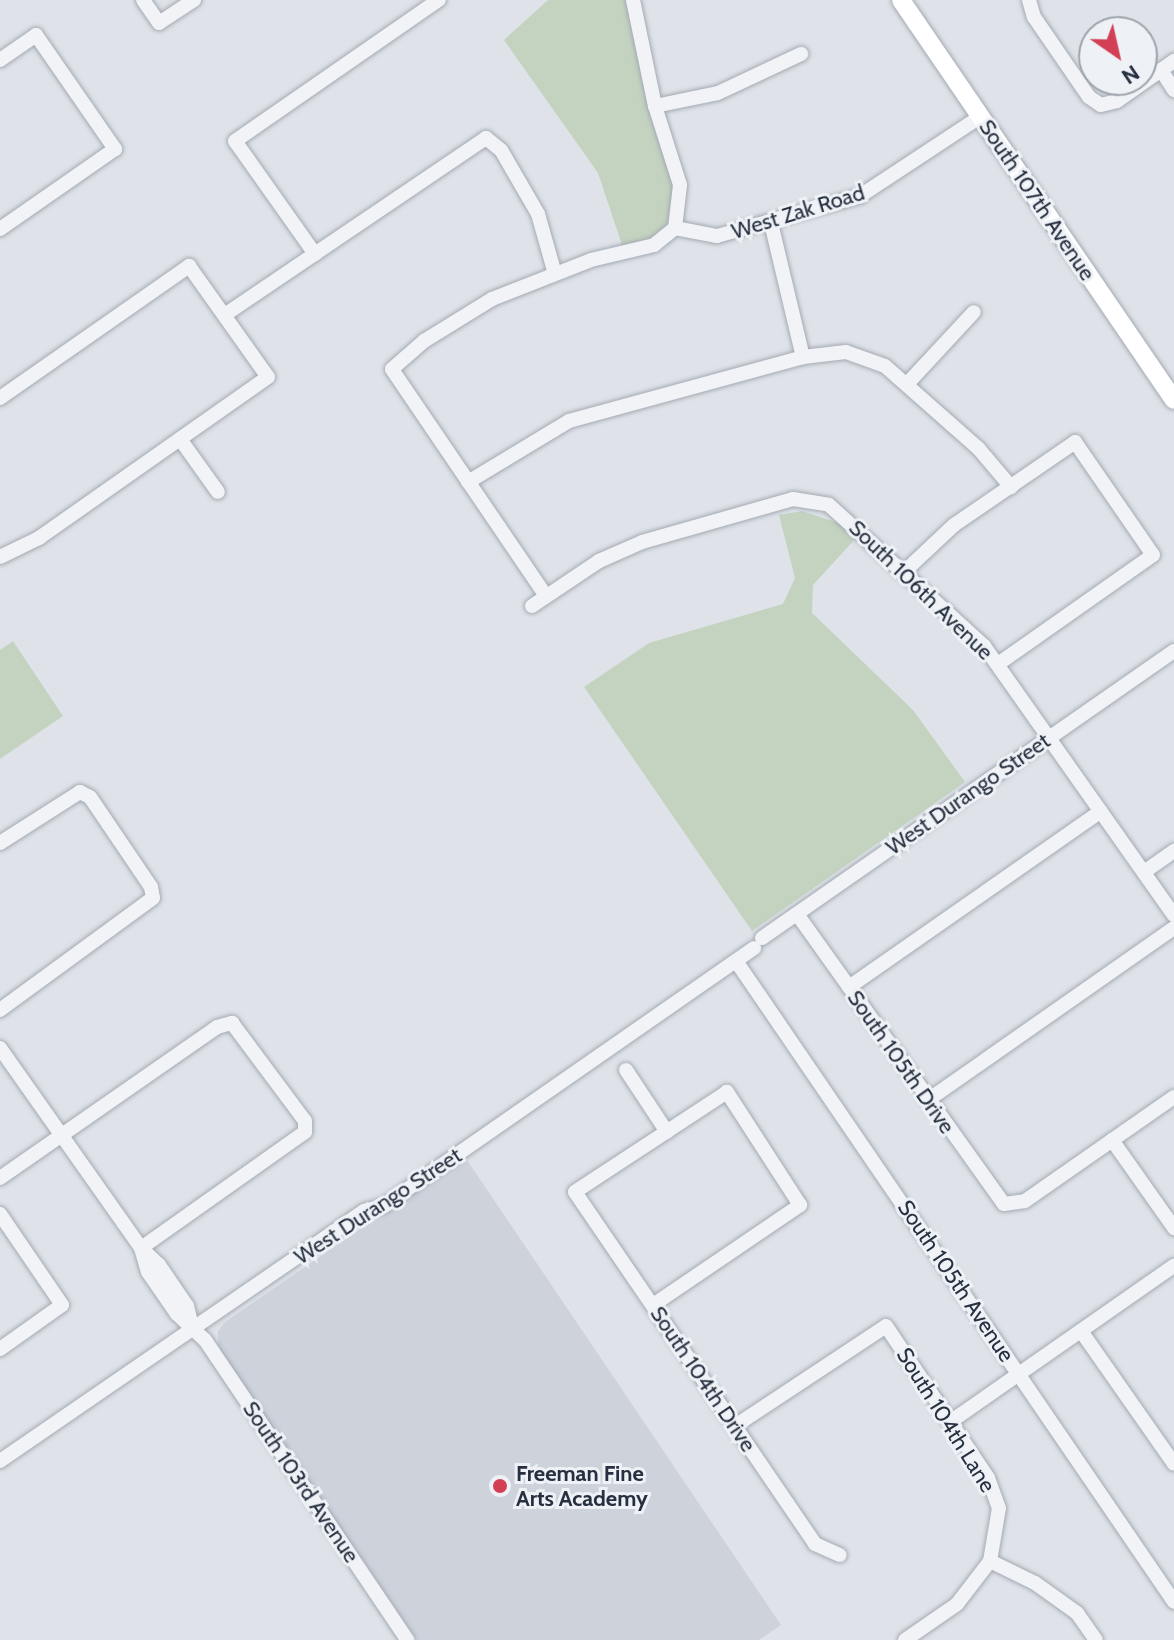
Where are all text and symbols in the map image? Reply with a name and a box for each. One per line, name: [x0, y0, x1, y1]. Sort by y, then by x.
north arrow: [1078, 16, 1158, 96]
text: N: [1117, 59, 1145, 90]
street label: South 107th Avenue: [973, 115, 1101, 285]
street label: West Zak Road: [728, 179, 868, 245]
street label: South 106th Avenue: [844, 515, 998, 665]
street label: West Durango Street: [881, 727, 1055, 861]
street label: South 105th Drive: [842, 985, 960, 1139]
street label: West Durango Street: [289, 1142, 467, 1270]
street label: South 105th Avenue: [892, 1195, 1020, 1367]
street label: South 104th Drive: [645, 1301, 761, 1457]
street label: South 104th Lane: [891, 1343, 1001, 1497]
street label: South 103rd Avenue: [237, 1396, 365, 1568]
place label: Freeman Fine Arts Academy: [516, 1460, 648, 1512]
marker: Freeman Fine Arts Academy: [491, 1477, 509, 1495]

